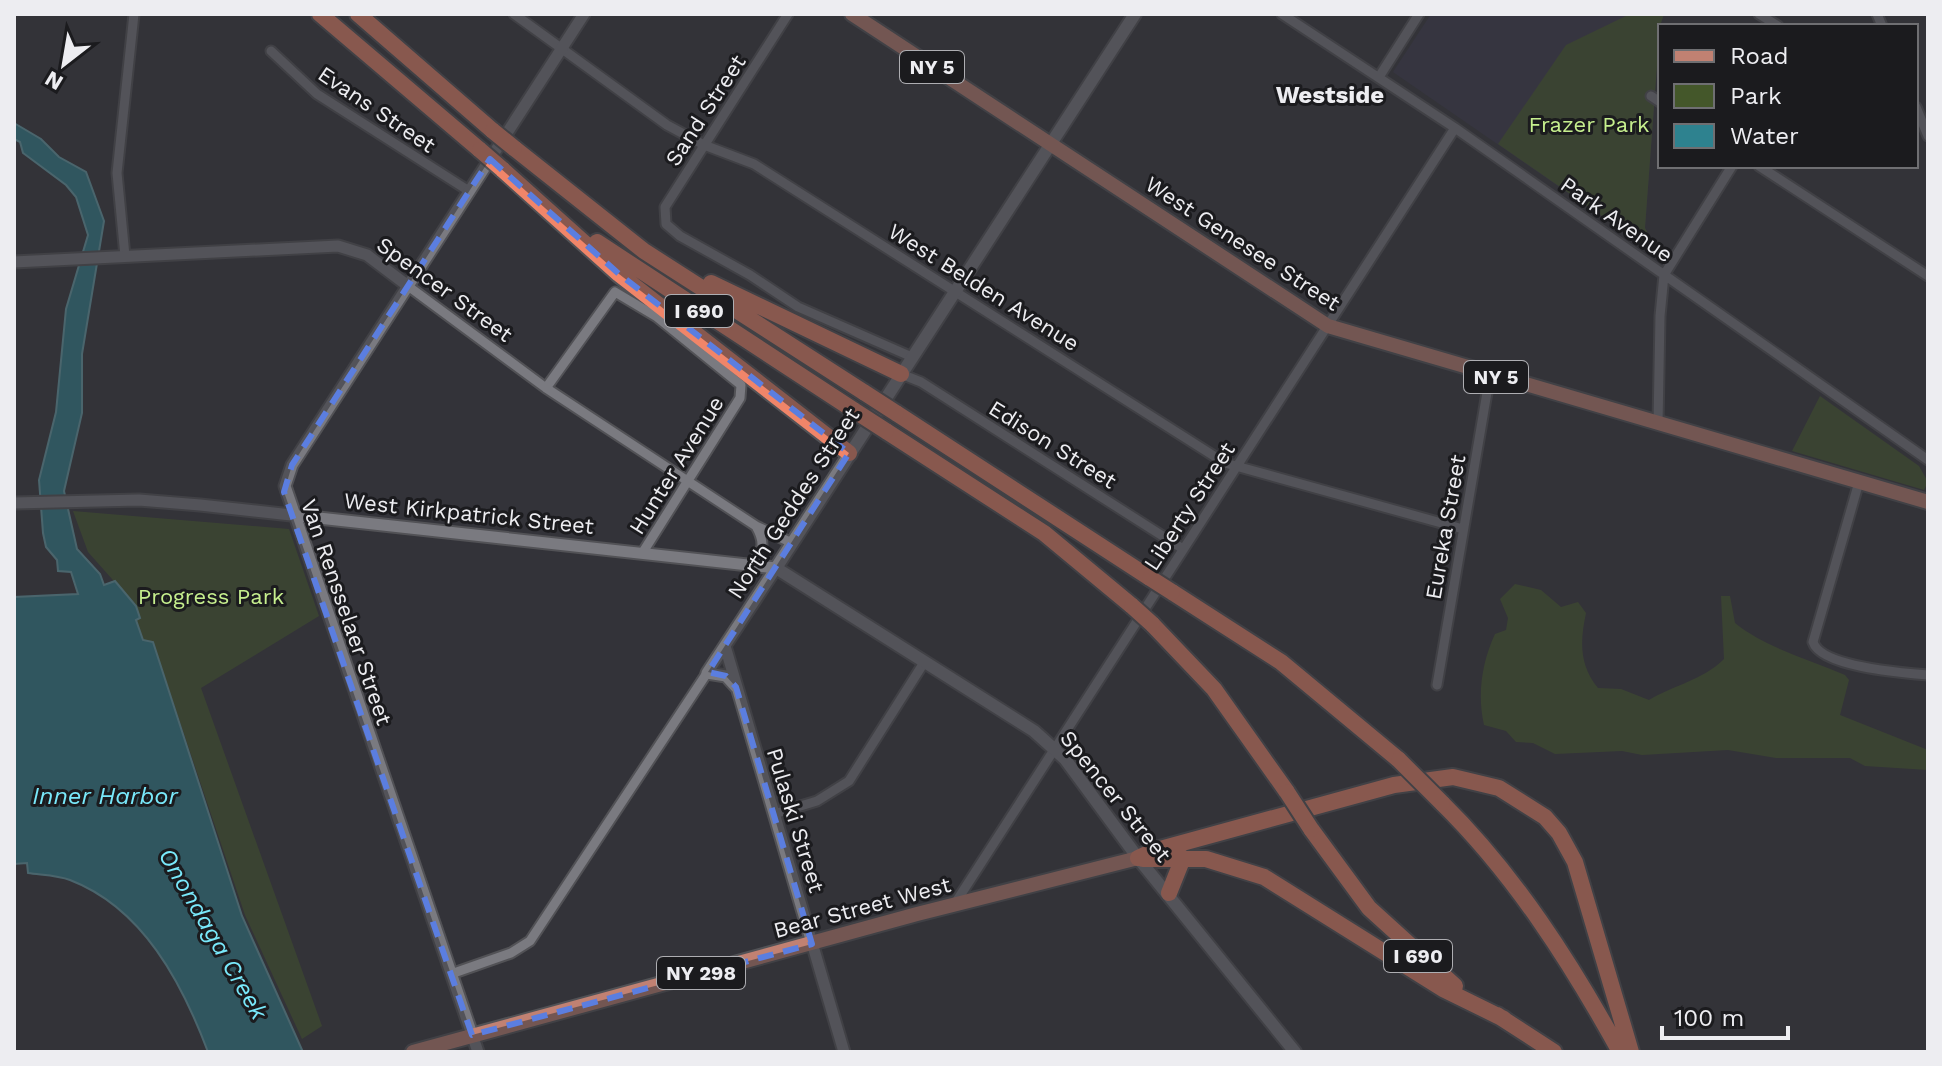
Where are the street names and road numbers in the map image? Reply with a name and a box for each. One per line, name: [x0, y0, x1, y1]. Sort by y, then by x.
street label: Sand Street: [660, 50, 751, 171]
road number: NY 5: [900, 51, 964, 83]
street label: Evans Street: [313, 61, 440, 158]
street label: West Genesee Street: [1141, 171, 1345, 316]
street label: Park Avenue: [1556, 172, 1678, 267]
street label: West Belden Avenue: [884, 219, 1084, 356]
street label: Spencer Street: [372, 232, 517, 347]
road number: I 690: [665, 295, 733, 327]
road number: NY 5: [1464, 361, 1528, 393]
street label: Hunter Avenue: [624, 392, 729, 539]
street label: Edison Street: [984, 395, 1121, 494]
street label: North Geddes Street: [722, 403, 864, 603]
street label: Liberty Street: [1139, 438, 1240, 575]
street label: Eureka Street: [1420, 453, 1471, 601]
street label: West Kirkpatrick Street: [343, 488, 595, 539]
street label: Van Rensselaer Street: [296, 496, 397, 728]
street label: Spencer Street: [1055, 726, 1176, 867]
street label: Pulaski Street: [762, 745, 829, 895]
street label: Bear Street West: [771, 872, 954, 943]
road number: I 690: [1384, 940, 1452, 972]
road number: NY 298: [657, 957, 745, 989]

